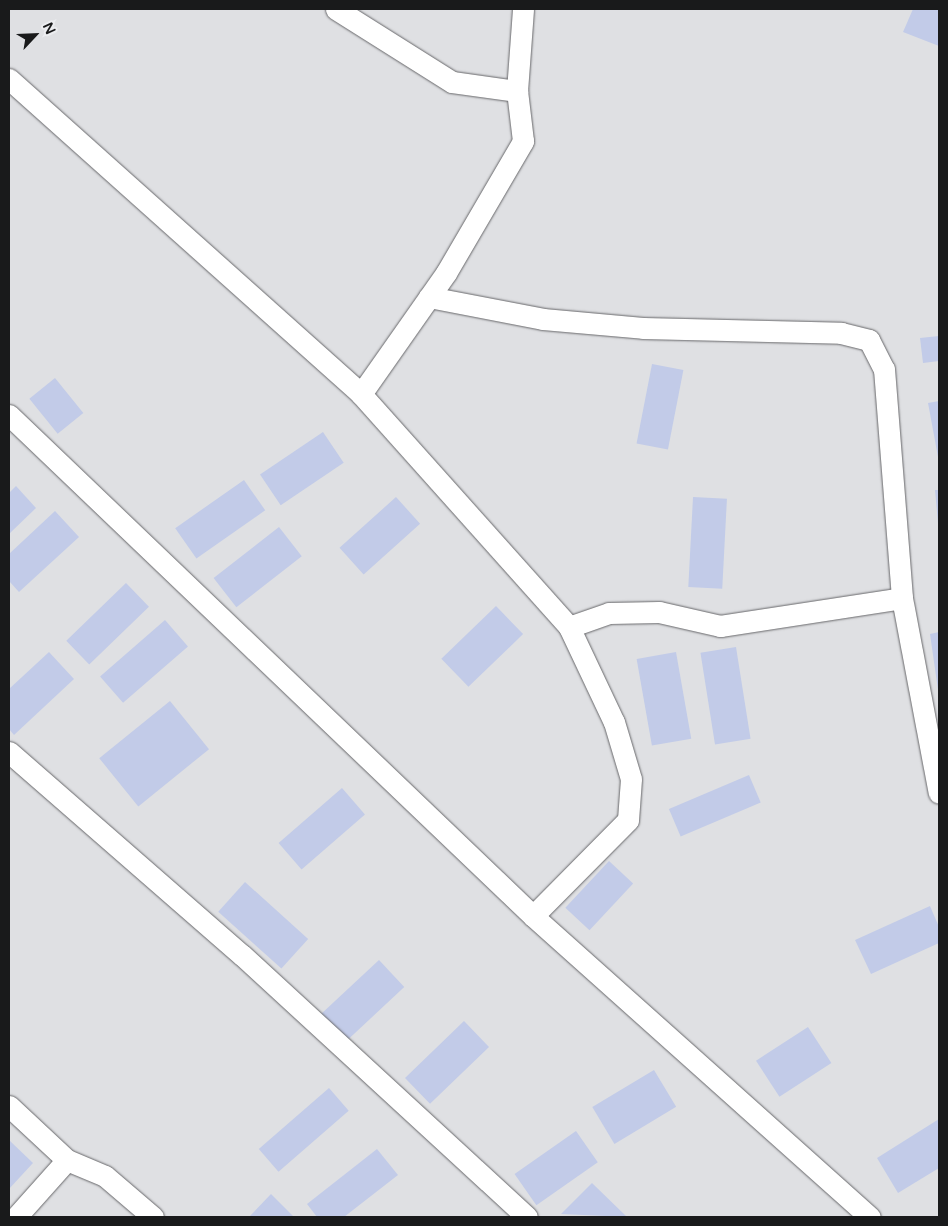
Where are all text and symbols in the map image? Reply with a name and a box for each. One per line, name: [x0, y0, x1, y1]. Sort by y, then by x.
north arrow: [10, 10, 60, 60]
text: N: [39, 20, 59, 37]

